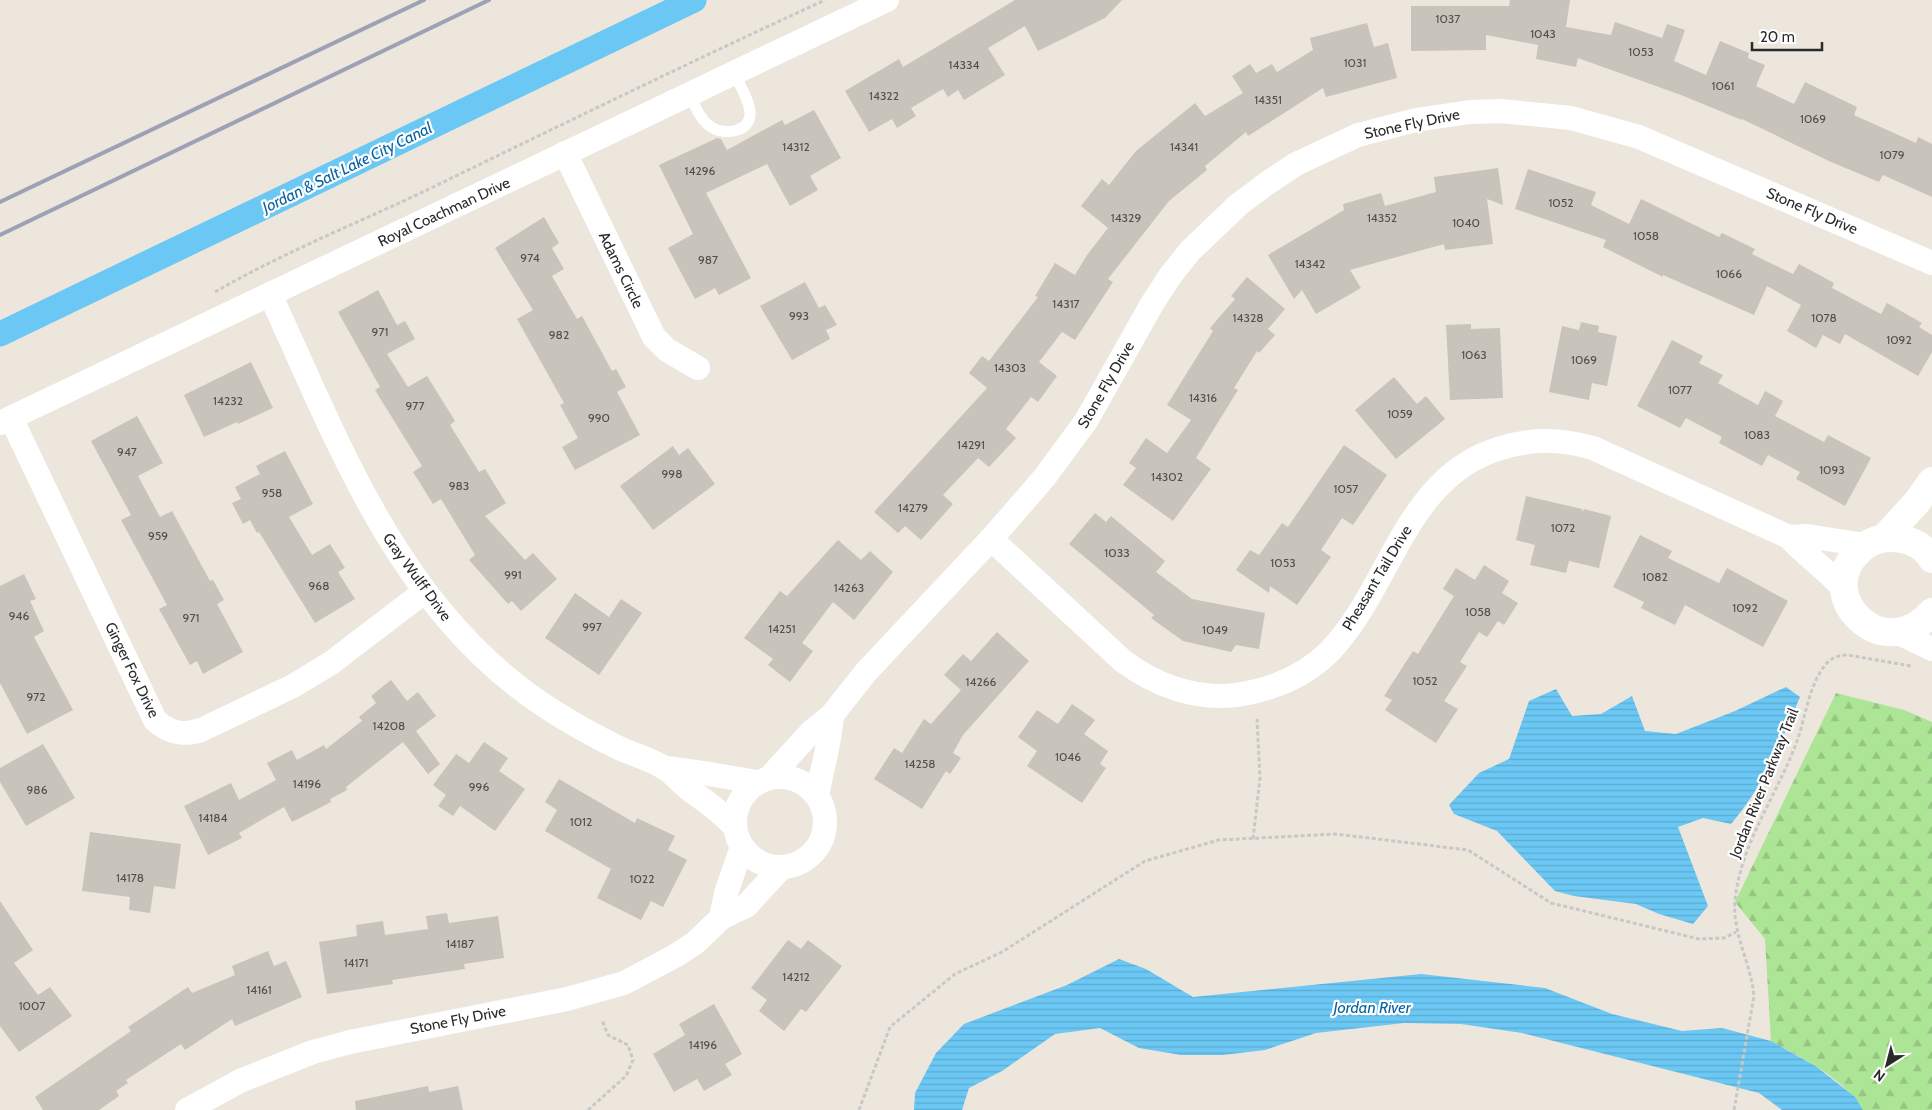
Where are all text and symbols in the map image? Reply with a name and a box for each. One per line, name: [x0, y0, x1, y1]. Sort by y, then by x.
house number: 1037: [1436, 11, 1460, 26]
scale bar: [1752, 20, 1822, 52]
house number: 1043: [1530, 26, 1556, 41]
text: 20 m: [1760, 28, 1795, 46]
house number: 1053: [1628, 44, 1654, 59]
house number: 1031: [1344, 55, 1366, 70]
house number: 14334: [949, 57, 979, 72]
house number: 1061: [1712, 78, 1734, 93]
house number: 14322: [869, 88, 899, 103]
house number: 14351: [1254, 92, 1282, 107]
street label: Stone Fly Drive: [1363, 105, 1462, 143]
house number: 1069: [1800, 111, 1826, 126]
water label: Jordan & Salt Lake City Canal: [257, 118, 435, 218]
house number: 14312: [782, 139, 810, 154]
house number: 14341: [1170, 139, 1198, 154]
house number: 1079: [1879, 147, 1905, 162]
house number: 14296: [685, 163, 716, 178]
street label: Royal Coachman Drive: [375, 173, 513, 251]
street label: Stone Fly Drive: [1764, 184, 1860, 238]
house number: 1052: [1548, 195, 1574, 210]
house number: 14329: [1111, 210, 1141, 225]
house number: 14352: [1367, 210, 1397, 225]
house number: 1040: [1452, 215, 1480, 230]
house number: 1058: [1633, 228, 1659, 243]
street label: Adams Circle: [595, 229, 647, 311]
house number: 974: [520, 250, 540, 265]
house number: 987: [698, 252, 718, 267]
house number: 14342: [1295, 256, 1325, 271]
house number: 1066: [1716, 266, 1742, 281]
house number: 14317: [1052, 296, 1080, 311]
house number: 993: [789, 308, 809, 323]
house number: 14328: [1233, 310, 1263, 325]
house number: 1078: [1811, 310, 1837, 325]
house number: 971: [372, 324, 388, 339]
house number: 982: [549, 327, 569, 342]
house number: 1092: [1886, 332, 1912, 347]
street label: Stone Fly Drive: [1074, 338, 1138, 432]
house number: 1063: [1461, 347, 1487, 362]
house number: 1069: [1571, 352, 1597, 367]
house number: 14303: [994, 360, 1026, 375]
house number: 1077: [1668, 382, 1692, 397]
house number: 14316: [1189, 390, 1217, 405]
house number: 14232: [213, 393, 243, 408]
house number: 977: [406, 398, 424, 413]
house number: 1059: [1387, 406, 1413, 421]
house number: 990: [588, 410, 610, 425]
house number: 1083: [1744, 427, 1770, 442]
house number: 14291: [957, 437, 985, 452]
house number: 947: [117, 444, 137, 459]
house number: 1093: [1819, 462, 1845, 477]
house number: 998: [662, 466, 682, 481]
house number: 14302: [1151, 469, 1183, 484]
house number: 983: [449, 478, 469, 493]
house number: 1057: [1334, 481, 1358, 496]
house number: 958: [262, 485, 282, 500]
house number: 14279: [898, 500, 928, 515]
house number: 1072: [1551, 520, 1575, 535]
street label: Pheasant Tail Drive: [1338, 522, 1416, 634]
house number: 959: [148, 528, 168, 543]
street label: Gray Wulff Drive: [379, 529, 455, 625]
house number: 1033: [1104, 545, 1130, 560]
house number: 1053: [1270, 555, 1296, 570]
house number: 991: [504, 567, 522, 582]
house number: 1082: [1642, 569, 1668, 584]
house number: 968: [309, 578, 329, 593]
house number: 14263: [834, 580, 864, 595]
house number: 1092: [1732, 600, 1758, 615]
house number: 1058: [1465, 604, 1491, 619]
house number: 946: [9, 608, 29, 623]
house number: 971: [183, 610, 199, 625]
street label: Ginger Fox Drive: [101, 619, 163, 721]
house number: 997: [582, 619, 602, 634]
house number: 14251: [768, 621, 796, 636]
house number: 1049: [1202, 622, 1228, 637]
house number: 1052: [1412, 673, 1438, 688]
house number: 14266: [966, 674, 997, 689]
house number: 972: [26, 689, 46, 704]
street label: Jordan River Parkway Trail: [1725, 705, 1802, 861]
house number: 14208: [373, 718, 405, 733]
house number: 1046: [1055, 749, 1081, 764]
house number: 14258: [905, 756, 935, 771]
house number: 14196: [293, 776, 321, 791]
house number: 996: [469, 779, 489, 794]
house number: 986: [27, 782, 48, 797]
house number: 14184: [199, 810, 228, 825]
house number: 1012: [570, 814, 592, 829]
house number: 14178: [116, 870, 144, 885]
house number: 1022: [630, 871, 654, 886]
house number: 14187: [446, 936, 474, 951]
house number: 14171: [344, 955, 368, 970]
house number: 14212: [782, 969, 810, 984]
house number: 14161: [246, 982, 272, 997]
house number: 1007: [19, 998, 45, 1013]
water label: Jordan River: [1331, 998, 1412, 1017]
street label: Stone Fly Drive: [409, 1002, 508, 1038]
house number: 14196: [689, 1037, 717, 1052]
north arrow: [1862, 1040, 1912, 1090]
text: N: [1870, 1065, 1889, 1086]

